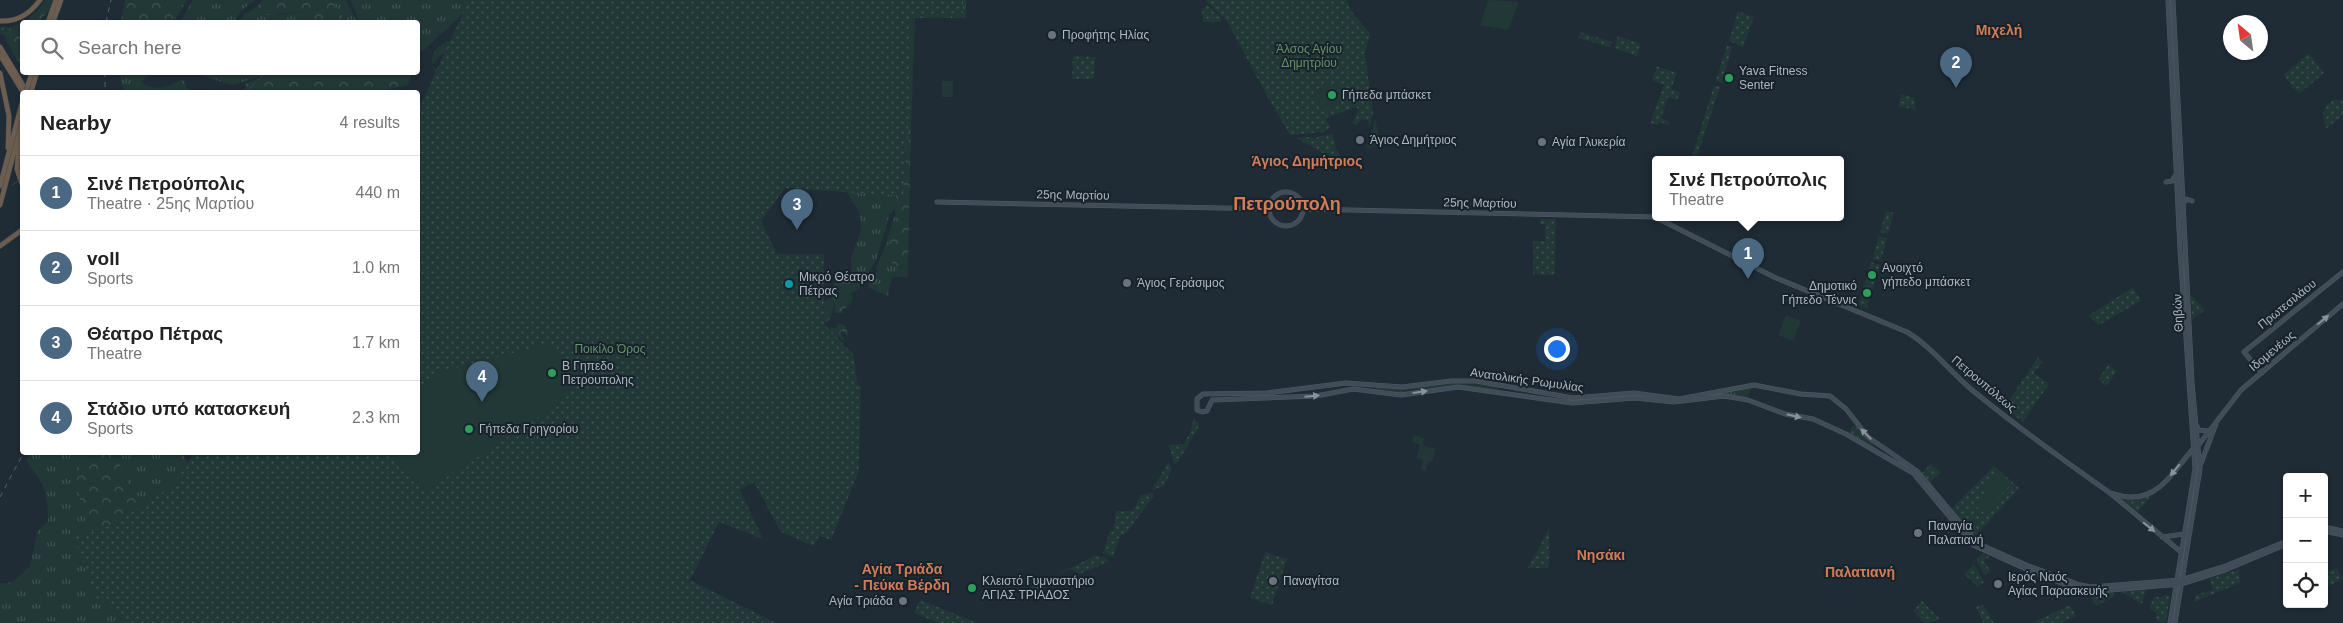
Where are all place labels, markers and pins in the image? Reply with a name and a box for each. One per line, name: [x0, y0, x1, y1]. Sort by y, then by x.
place label: Προφήτης Ηλίας: [1062, 28, 1149, 42]
marker: Προφήτης Ηλίας: [1046, 29, 1058, 41]
pin: 2: [1940, 47, 1972, 88]
place label: Yava Fitness Senter: [1739, 64, 1807, 92]
marker: Yava Fitness Senter: [1723, 72, 1735, 84]
place label: Γήπεδα μπάσκετ: [1342, 88, 1432, 102]
marker: Γήπεδα μπάσκετ: [1326, 89, 1338, 101]
place label: Άγιος Δημήτριος: [1370, 133, 1457, 147]
marker: Άγιος Δημήτριος: [1354, 134, 1366, 146]
place label: Αγία Γλυκερία: [1552, 135, 1625, 149]
marker: Αγία Γλυκερία: [1536, 136, 1548, 148]
pin: 3: [781, 189, 813, 230]
pin: 1: [1732, 238, 1764, 279]
place label: Ανοιχτό γήπεδο μπάσκετ: [1882, 261, 1971, 289]
marker: Ανοιχτό γήπεδο μπάσκετ: [1866, 269, 1878, 281]
place label: Μικρό Θέατρο Πέτρας: [799, 270, 875, 298]
place label: Άγιος Γεράσιμος: [1137, 276, 1225, 290]
marker: Άγιος Γεράσιμος: [1121, 277, 1133, 289]
marker: Μικρό Θέατρο Πέτρας: [783, 278, 795, 290]
place label: Δημοτικό Γήπεδο Τέννις: [1782, 279, 1857, 307]
marker: Δημοτικό Γήπεδο Τέννις: [1861, 287, 1873, 299]
place label: Β Γηπεδο Πετρουπολης: [562, 359, 634, 387]
pin: 4: [466, 361, 498, 402]
marker: Β Γηπεδο Πετρουπολης: [546, 367, 558, 379]
place label: Γήπεδα Γρηγορίου: [479, 422, 578, 436]
marker: Γήπεδα Γρηγορίου: [463, 423, 475, 435]
place label: Παναγία Παλατιανή: [1928, 519, 1983, 547]
marker: Παναγία Παλατιανή: [1912, 527, 1924, 539]
place label: Ιερός Ναός Αγίας Παρασκευής: [2008, 570, 2108, 598]
place label: Κλειστό Γυμναστήριο ΑΓΙΑΣ ΤΡΙΑΔΟΣ: [982, 574, 1095, 602]
place label: Παναγίτσα: [1283, 574, 1339, 588]
marker: Παναγίτσα: [1267, 575, 1279, 587]
marker: Ιερός Ναός Αγίας Παρασκευής: [1992, 578, 2004, 590]
marker: Κλειστό Γυμναστήριο ΑΓΙΑΣ ΤΡΙΑΔΟΣ: [966, 582, 978, 594]
place label: Αγία Τριάδα: [829, 594, 893, 608]
marker: Αγία Τριάδα: [897, 595, 909, 607]

